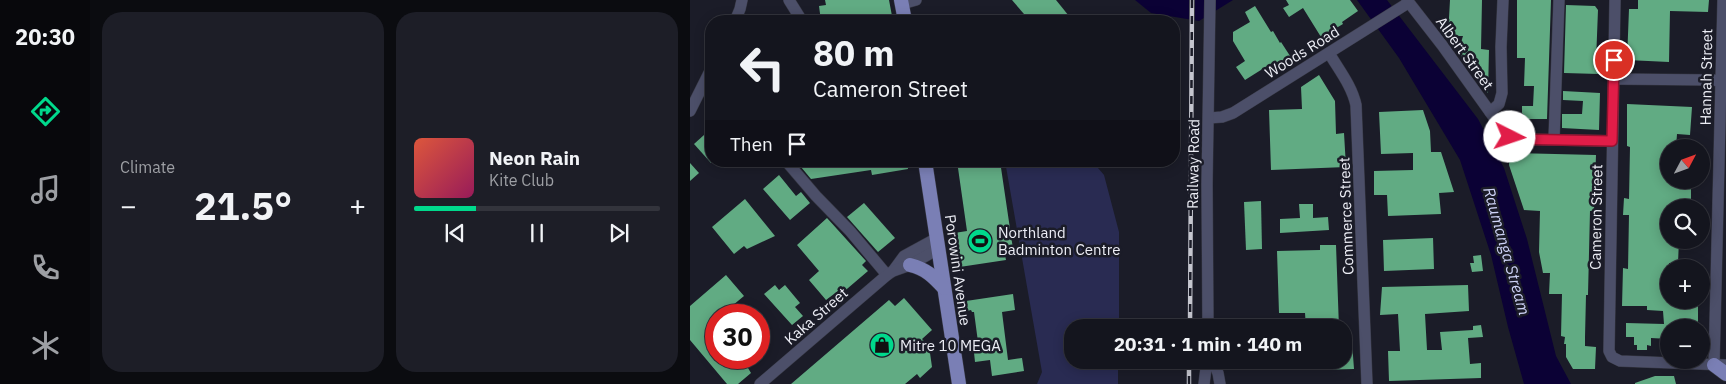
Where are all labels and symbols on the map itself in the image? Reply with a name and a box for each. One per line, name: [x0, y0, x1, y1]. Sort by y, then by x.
street label: Albert Street: [1432, 13, 1498, 93]
street label: Woods Road: [1261, 22, 1343, 82]
street label: Hannah Street: [1696, 28, 1716, 126]
pin: [1593, 39, 1635, 81]
position arrow: [1483, 110, 1535, 162]
street label: Railway Road: [1183, 119, 1203, 209]
north arrow: [1660, 139, 1710, 189]
street label: Commerce Street: [1334, 157, 1358, 275]
street label: Cameron Street: [1586, 164, 1606, 270]
water label: Raumanga Stream: [1479, 185, 1535, 317]
street label: Porowini Avenue: [941, 213, 975, 327]
place label: Northland Badminton Centre: [998, 223, 1121, 259]
sports icon: Northland Badminton Centre: [967, 228, 993, 254]
street label: Kaka Street: [780, 283, 852, 349]
speed limit sign: 30: [705, 304, 770, 369]
shop icon: Mitre 10 MEGA: [869, 332, 895, 358]
place label: Mitre 10 MEGA: [900, 336, 1001, 355]

